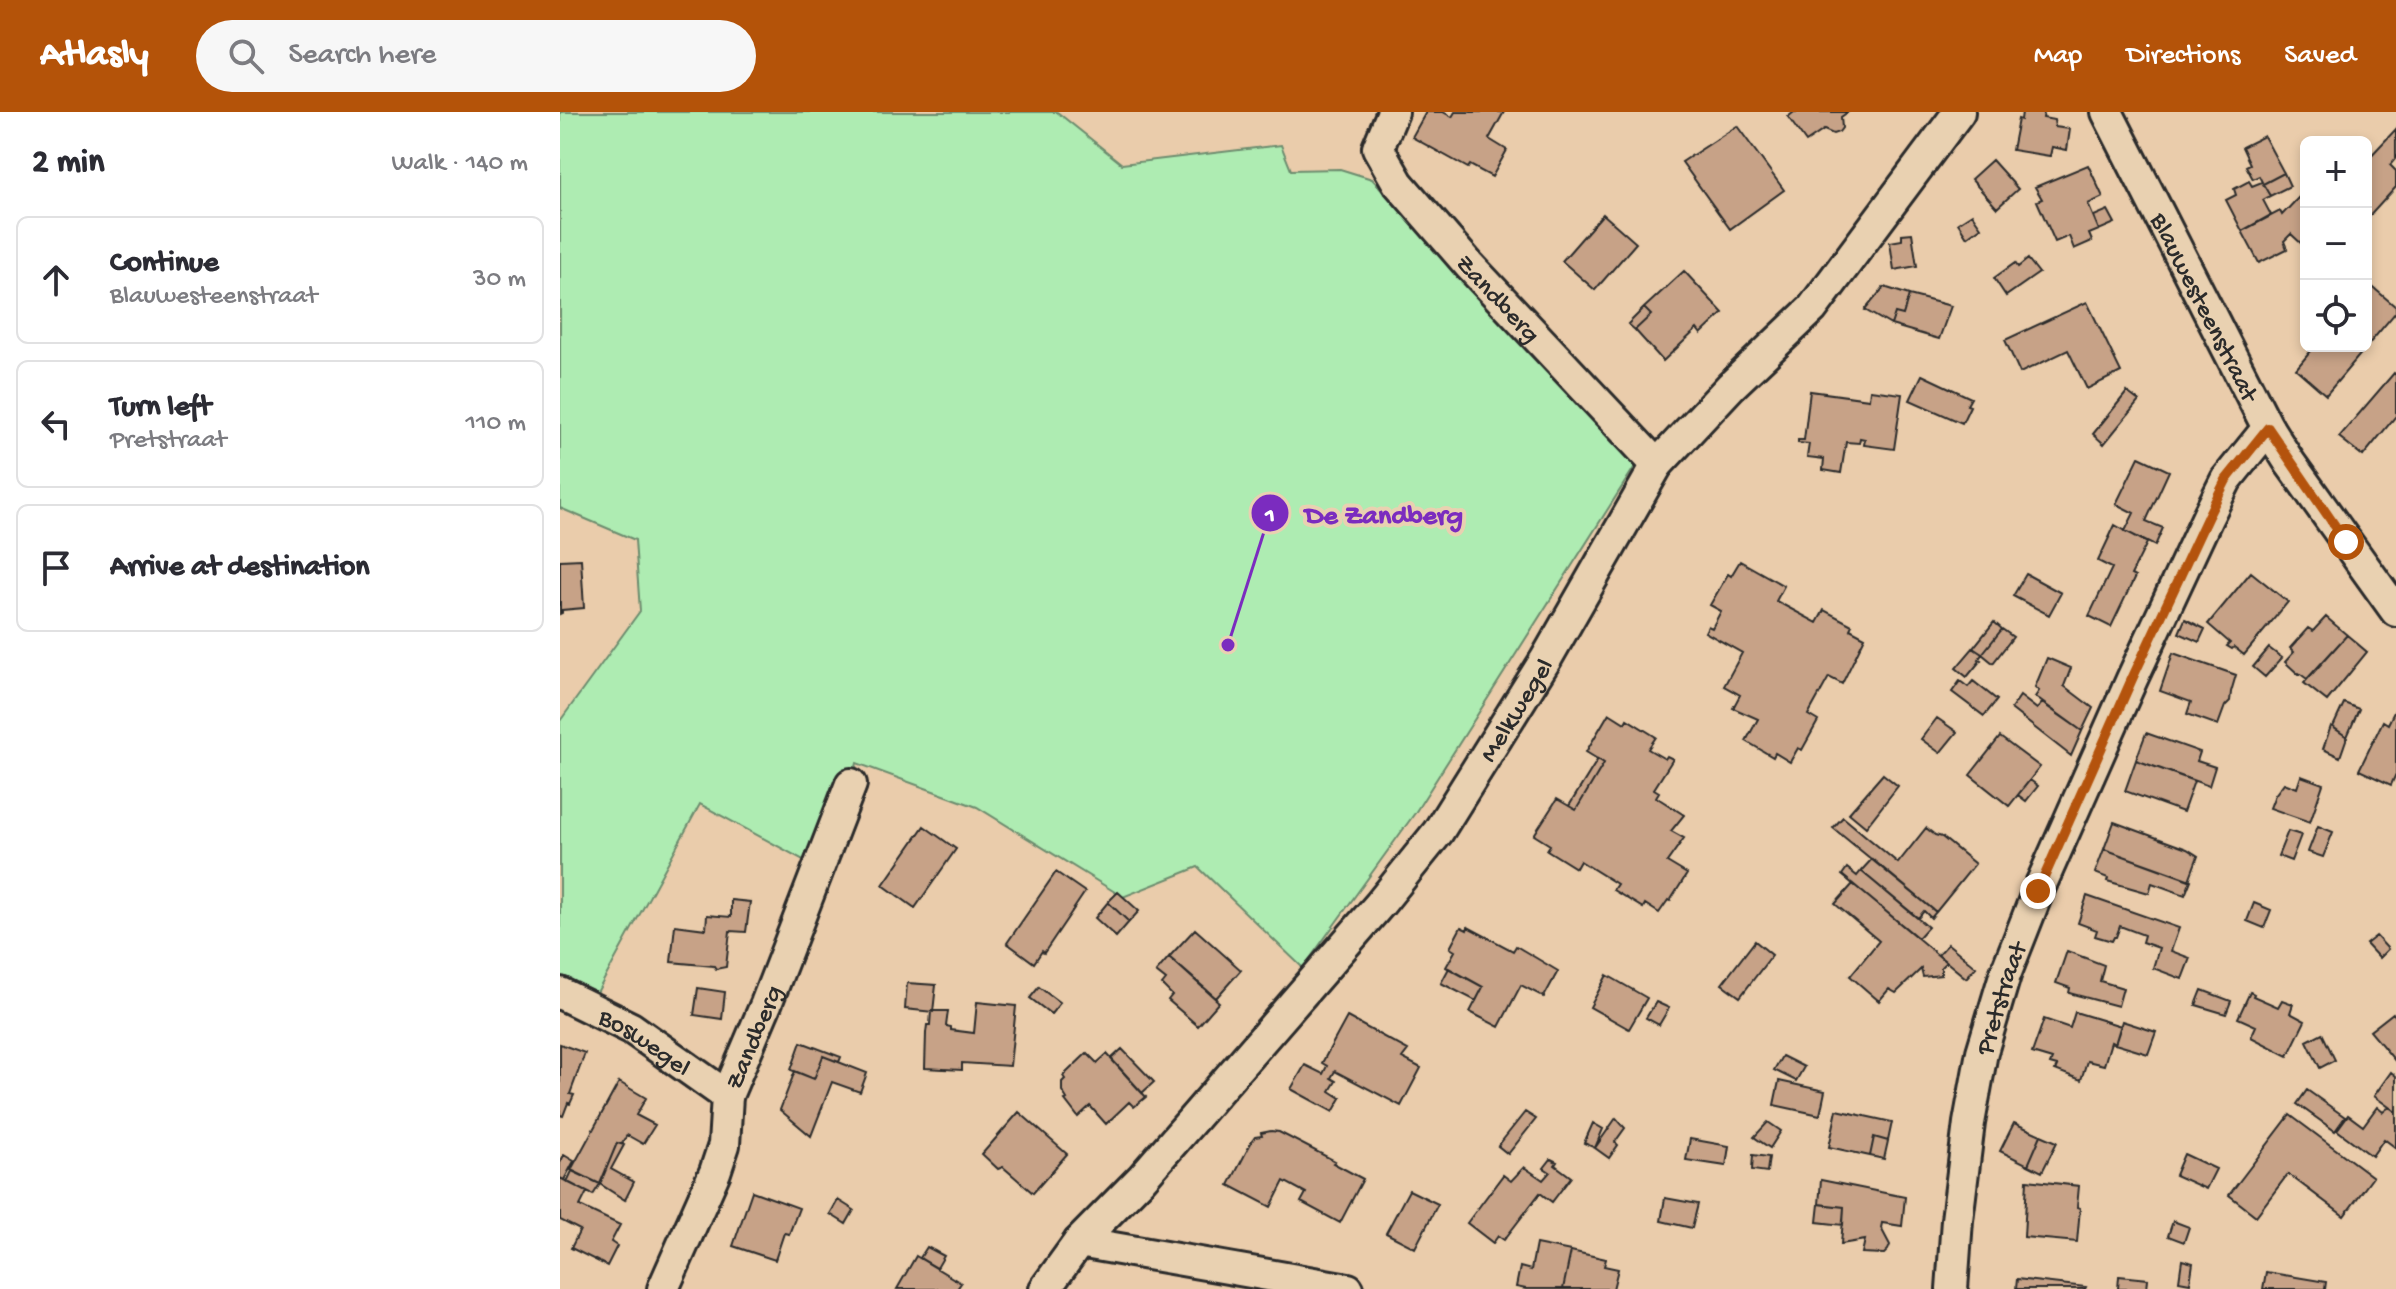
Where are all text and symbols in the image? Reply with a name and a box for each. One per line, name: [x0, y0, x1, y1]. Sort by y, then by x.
search box: [196, 20, 756, 92]
text: Atlasly: [40, 34, 148, 78]
icon: search: [224, 34, 268, 78]
text: Search here: [288, 39, 436, 74]
text: Map: [2034, 40, 2082, 73]
text: Directions: [2126, 40, 2240, 73]
text: Saved: [2284, 40, 2356, 73]
map controls: [2300, 136, 2372, 352]
button: +: [2300, 136, 2372, 208]
text: 2 min: [32, 144, 104, 184]
text: Walk · 140 m: [391, 149, 528, 180]
street label: Blauwesteenstraat: [2141, 208, 2264, 410]
button: −: [2300, 208, 2372, 280]
text: Continue: [110, 247, 219, 282]
street label: Zandberg: [1447, 250, 1545, 351]
icon: ahead: [34, 258, 78, 302]
text: 30 m: [473, 265, 526, 296]
button: locate: [2300, 280, 2372, 352]
text: Blauwesteenstraat: [110, 282, 317, 313]
text: Turn left: [110, 391, 211, 426]
icon: left: [34, 402, 78, 446]
text: 110 m: [466, 409, 526, 440]
text: Pretstraat: [110, 426, 226, 457]
callout: De Zandberg: [1250, 487, 1479, 539]
text: De Zandberg: [1302, 501, 1463, 534]
text: 1: [1264, 502, 1275, 531]
route start: [2328, 524, 2364, 560]
icon: arrive: [34, 546, 78, 590]
text: Arrive at destination: [110, 551, 370, 586]
street label: Melkwegel: [1475, 654, 1562, 769]
route end: [2020, 873, 2056, 909]
street label: Pretstraat: [1971, 936, 2037, 1060]
street label: Zandberg: [721, 982, 792, 1095]
street label: Boswegel: [592, 1003, 695, 1085]

